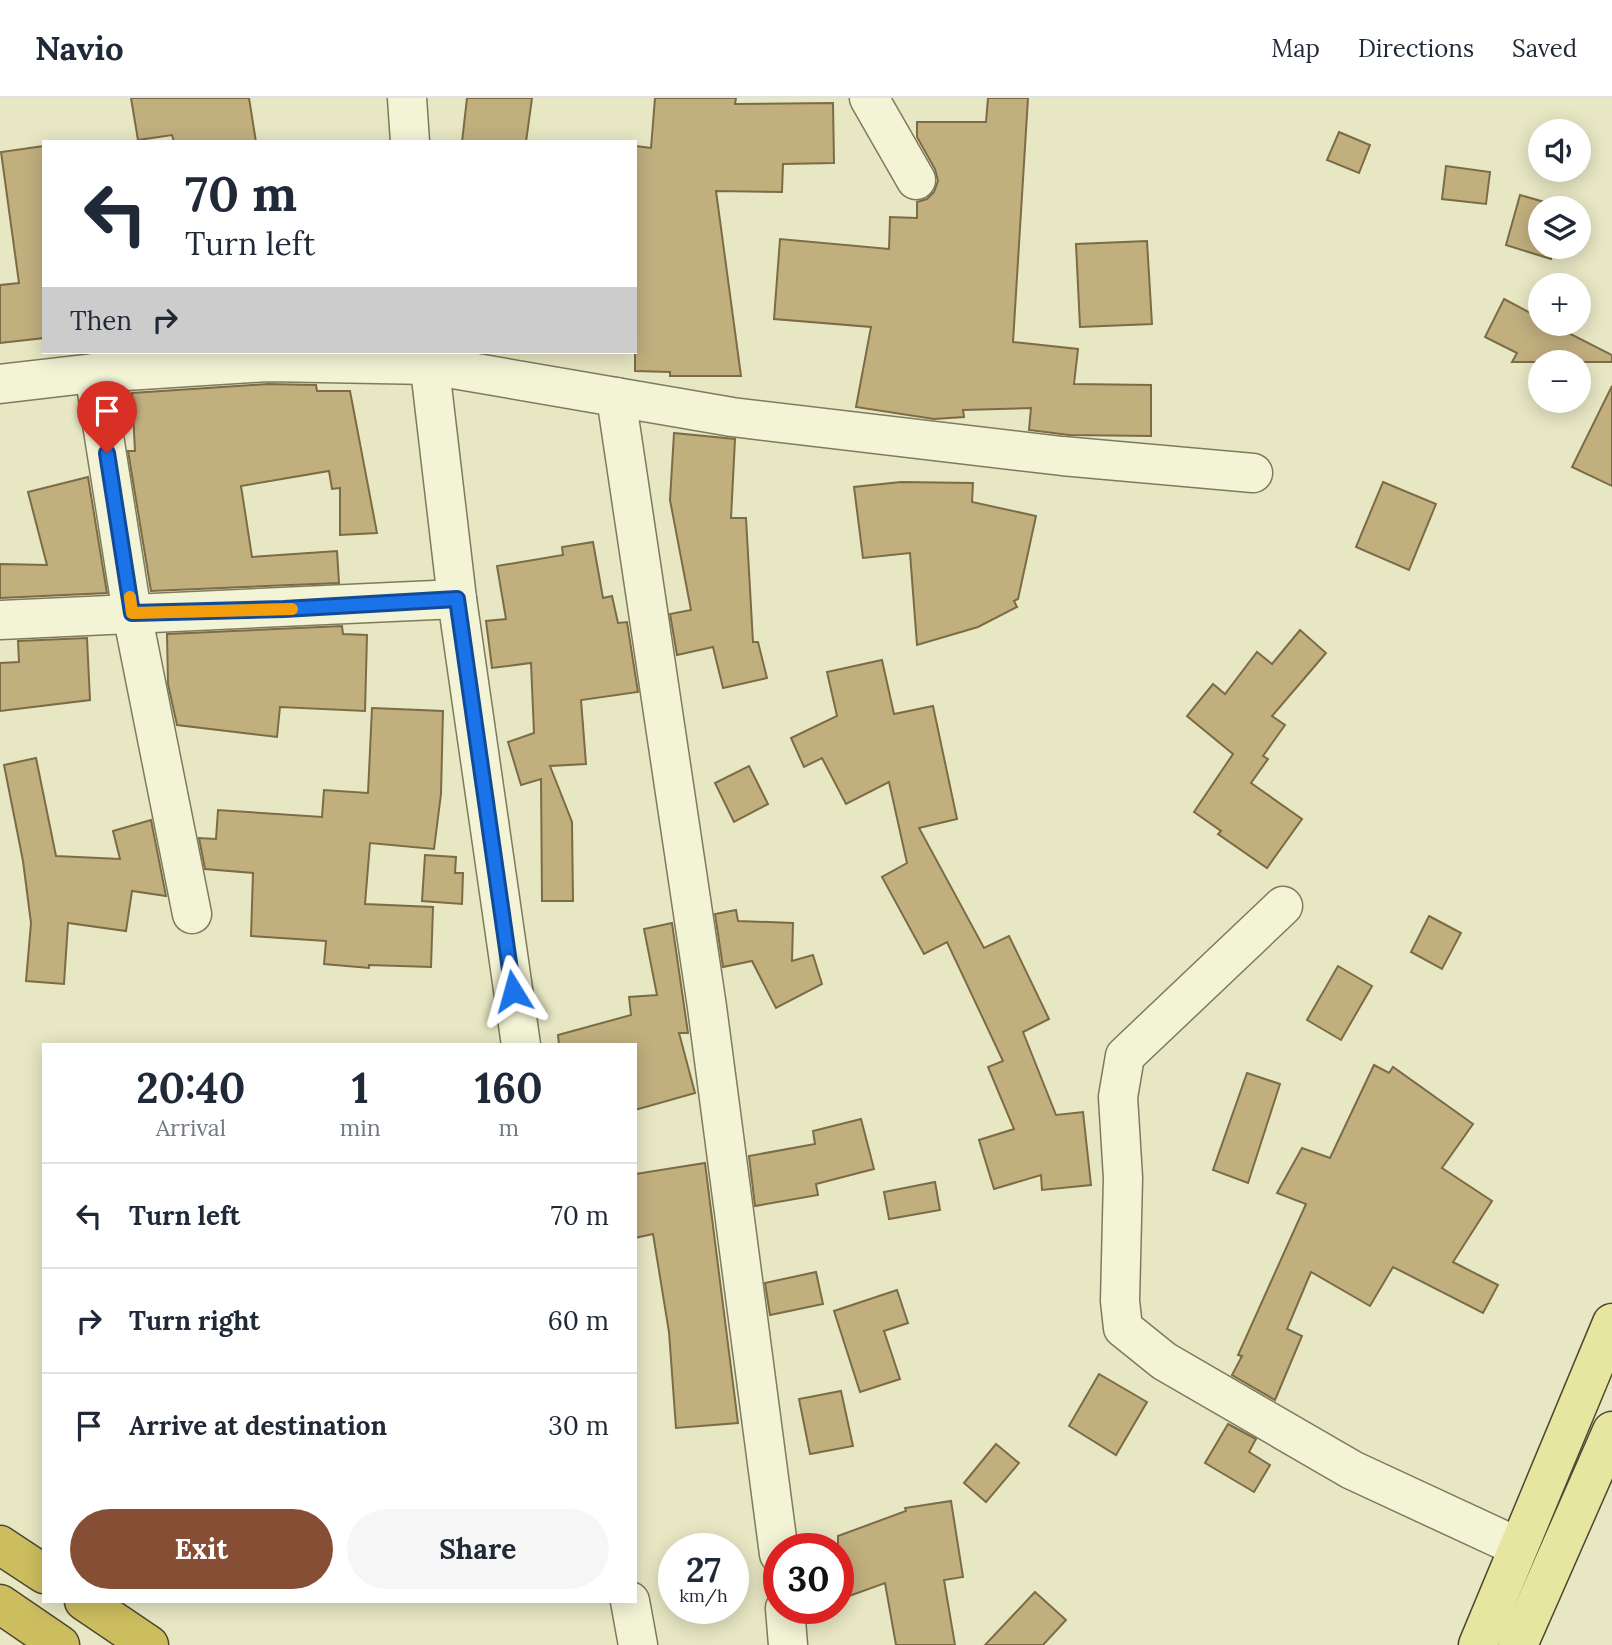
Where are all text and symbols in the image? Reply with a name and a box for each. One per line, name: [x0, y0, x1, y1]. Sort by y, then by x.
text: Navio: [35, 27, 124, 69]
text: Map: [1271, 33, 1320, 64]
text: Directions: [1358, 33, 1474, 64]
text: Saved: [1512, 33, 1577, 64]
map controls: [1528, 119, 1591, 413]
button: sound: [1528, 119, 1591, 182]
text: 70 m: [185, 162, 297, 224]
icon: left: [70, 168, 161, 259]
button: layers: [1528, 196, 1591, 259]
text: Turn left: [185, 223, 315, 264]
button: +: [1528, 273, 1591, 336]
icon: right: [146, 301, 184, 339]
text: Then: [70, 304, 132, 337]
button: −: [1528, 350, 1591, 413]
pin: [77, 381, 137, 453]
icon: arrive: [88, 392, 126, 430]
position arrow: [476, 954, 550, 1028]
text: 20:40: [136, 1061, 245, 1115]
text: 1: [352, 1061, 369, 1115]
text: 160: [475, 1061, 543, 1115]
text: Arrival: [156, 1113, 226, 1142]
text: min: [340, 1113, 381, 1142]
text: m: [499, 1113, 519, 1142]
icon: left: [70, 1197, 108, 1235]
text: Turn left: [129, 1199, 240, 1232]
text: 70 m: [551, 1199, 609, 1232]
icon: right: [70, 1302, 108, 1340]
text: Turn right: [129, 1304, 260, 1337]
text: 60 m: [548, 1304, 609, 1337]
icon: arrive: [70, 1407, 108, 1445]
text: Arrive at destination: [129, 1409, 387, 1442]
text: 30 m: [548, 1409, 609, 1442]
button: Exit: [70, 1509, 333, 1589]
button: Share: [347, 1509, 609, 1589]
speed limit sign: 30: [763, 1533, 854, 1624]
text: 27: [686, 1547, 721, 1592]
text: km/h: [679, 1584, 728, 1607]

